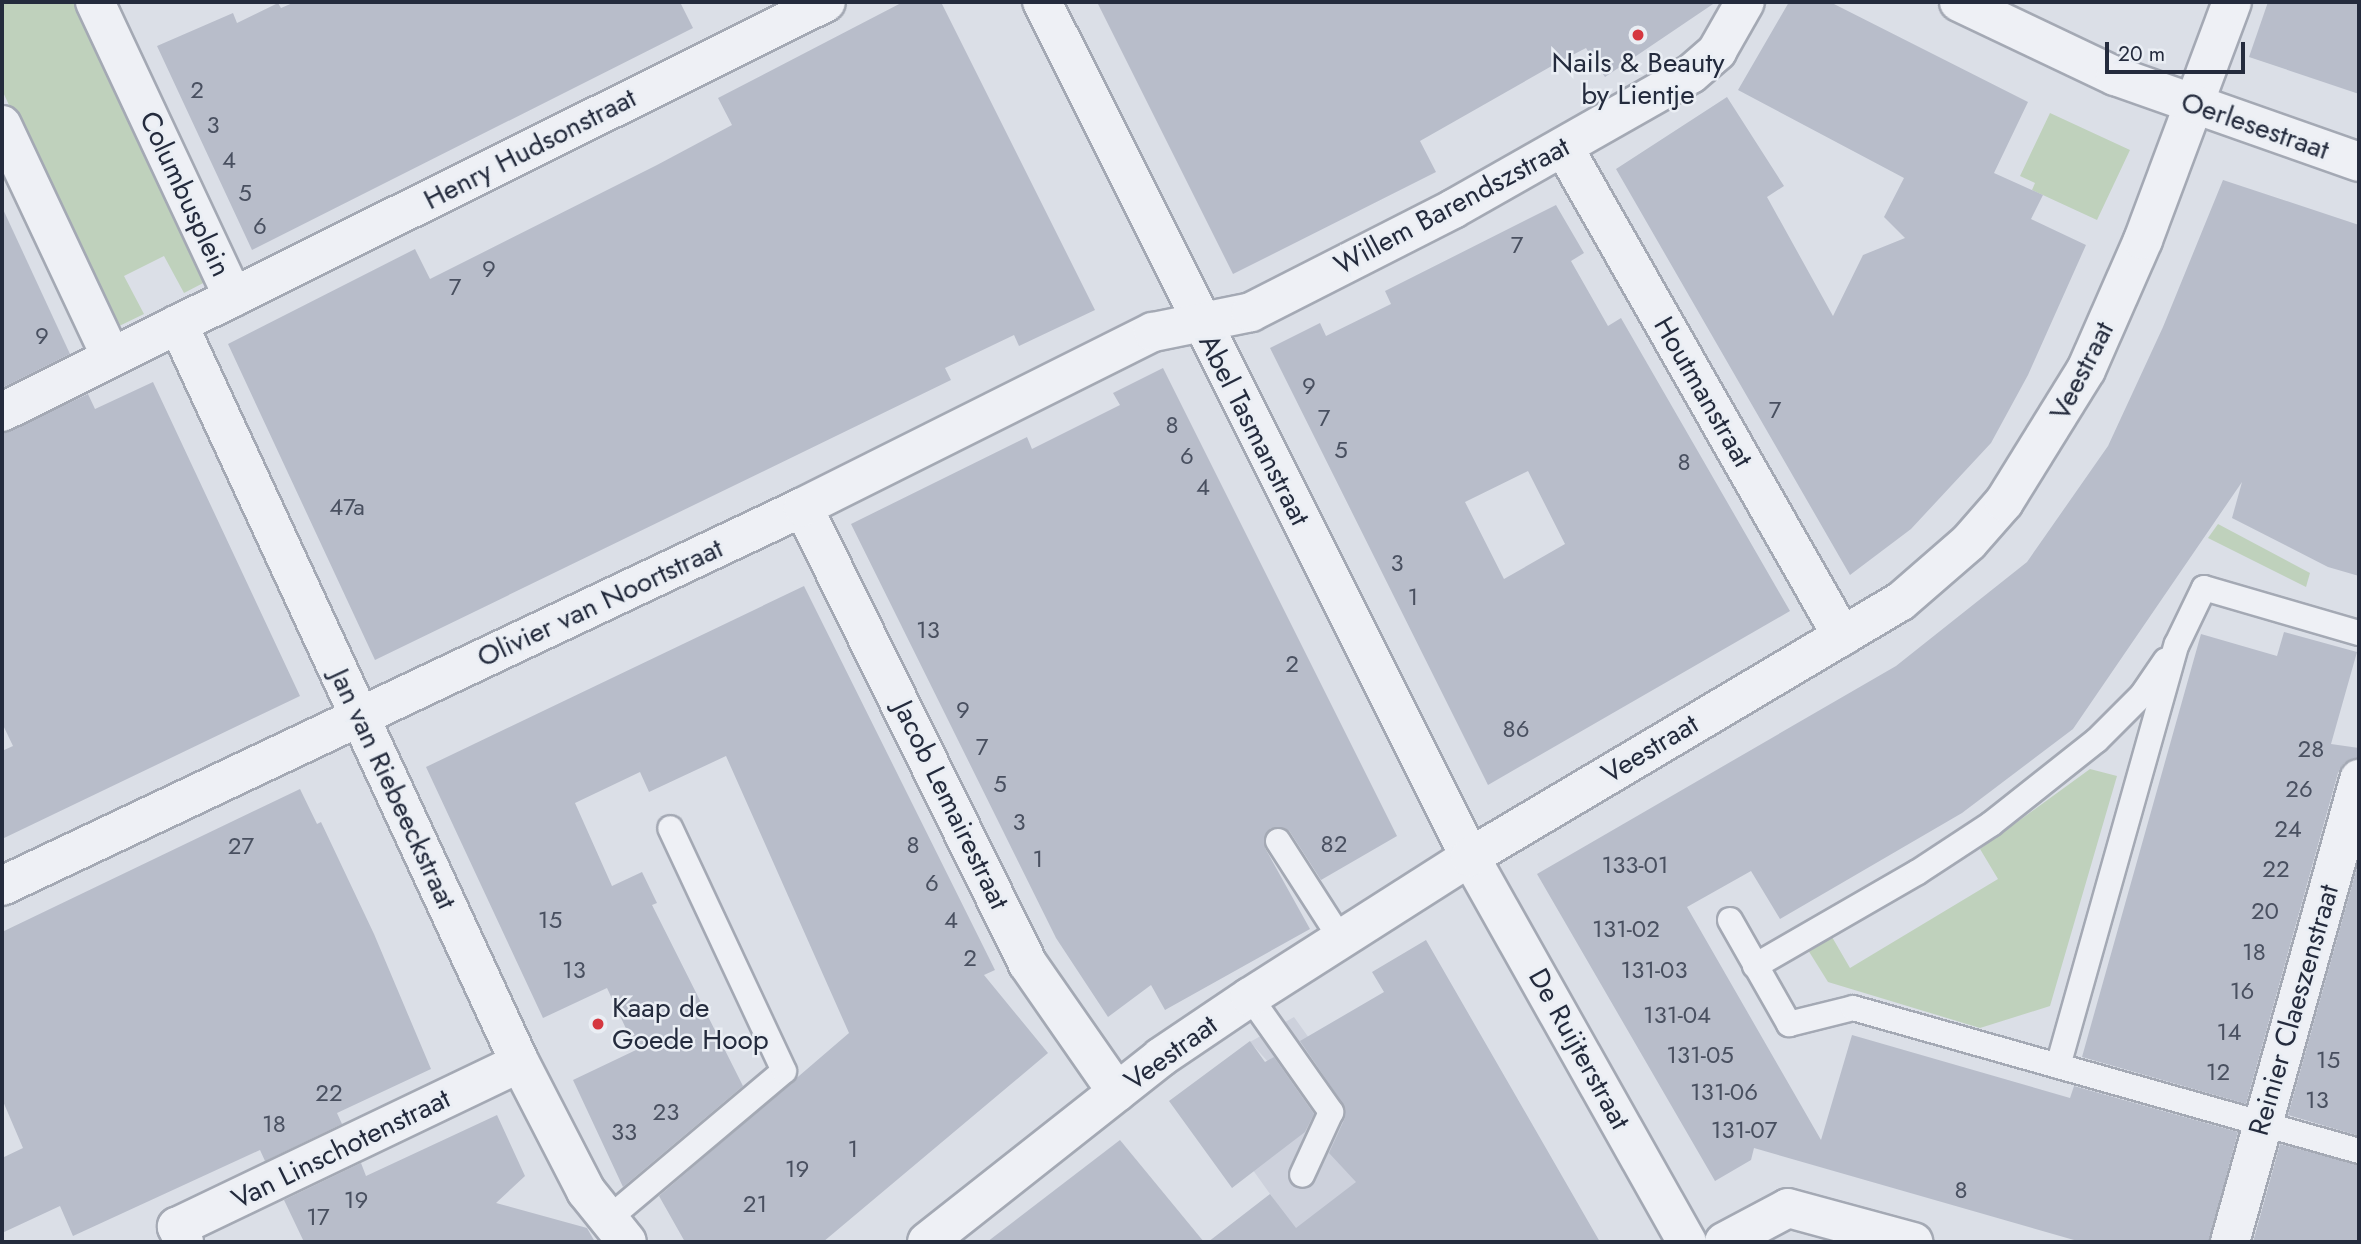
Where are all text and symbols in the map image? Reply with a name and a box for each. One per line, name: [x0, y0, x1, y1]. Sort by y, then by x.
marker: Nails & Beauty by Lientje: [1630, 27, 1646, 43]
scale bar: [2109, 28, 2249, 72]
text: 20 m: [2118, 39, 2165, 69]
place label: Nails & Beauty by Lientje: [1551, 46, 1725, 112]
house number: 2: [190, 76, 204, 104]
street label: Henry Hudsonstraat: [418, 81, 642, 217]
street label: Oerlesestraat: [2177, 85, 2333, 167]
street label: Columbusplein: [132, 106, 238, 282]
house number: 3: [206, 111, 220, 139]
street label: Willem Barendszstraat: [1329, 130, 1575, 282]
house number: 4: [222, 146, 236, 174]
house number: 5: [238, 179, 252, 207]
house number: 6: [253, 212, 267, 240]
house number: 7: [1511, 231, 1523, 259]
house number: 9: [482, 255, 496, 283]
house number: 7: [449, 273, 461, 301]
street label: Houtmanstraat: [1646, 311, 1760, 473]
street label: Veestraat: [2043, 316, 2121, 426]
house number: 9: [35, 322, 49, 350]
street label: Abel Tasmanstraat: [1191, 329, 1317, 531]
house number: 9: [1302, 372, 1316, 400]
house number: 7: [1769, 396, 1781, 424]
house number: 7: [1318, 404, 1330, 432]
house number: 8: [1165, 411, 1179, 439]
house number: 5: [1334, 436, 1348, 464]
house number: 6: [1180, 442, 1194, 470]
house number: 8: [1677, 448, 1691, 476]
house number: 4: [1196, 473, 1210, 501]
house number: 47a: [329, 493, 365, 521]
street label: Olivier van Noortstraat: [472, 531, 728, 675]
house number: 3: [1390, 549, 1404, 577]
house number: 1: [1408, 583, 1418, 611]
house number: 13: [916, 616, 940, 644]
house number: 2: [1285, 650, 1299, 678]
street label: Jan van Riebeeckstraat: [323, 663, 463, 915]
street label: Jacob Lemairestraat: [886, 695, 1016, 915]
house number: 9: [956, 696, 970, 724]
street label: Veestraat: [1596, 707, 1704, 791]
house number: 86: [1503, 715, 1529, 743]
house number: 7: [976, 733, 988, 761]
house number: 28: [2298, 735, 2324, 763]
house number: 5: [993, 770, 1007, 798]
house number: 26: [2285, 775, 2313, 803]
house number: 3: [1012, 808, 1026, 836]
house number: 24: [2274, 815, 2302, 843]
house number: 82: [1321, 830, 1347, 858]
house number: 8: [906, 831, 920, 859]
house number: 27: [228, 832, 254, 860]
house number: 1: [1033, 845, 1043, 873]
house number: 133-01: [1601, 851, 1669, 879]
house number: 22: [2262, 855, 2290, 883]
house number: 6: [925, 869, 939, 897]
street label: Reinier Claeszenstraat: [2242, 881, 2346, 1139]
house number: 20: [2251, 897, 2279, 925]
house number: 15: [538, 906, 562, 934]
house number: 4: [944, 906, 958, 934]
house number: 131-02: [1592, 915, 1660, 943]
house number: 18: [2242, 938, 2266, 966]
house number: 2: [963, 944, 977, 972]
house number: 13: [562, 956, 586, 984]
house number: 131-03: [1620, 956, 1688, 984]
street label: De Ruijterstraat: [1521, 963, 1637, 1135]
house number: 16: [2230, 977, 2254, 1005]
place label: Kaap de Goede Hoop: [612, 991, 769, 1057]
house number: 131-04: [1643, 1001, 1711, 1029]
street label: Veestraat: [1118, 1008, 1224, 1098]
marker: Kaap de Goede Hoop: [590, 1016, 606, 1032]
house number: 14: [2217, 1018, 2241, 1046]
house number: 131-05: [1666, 1041, 1734, 1069]
house number: 15: [2316, 1046, 2340, 1074]
house number: 12: [2206, 1058, 2230, 1086]
house number: 131-06: [1690, 1078, 1758, 1106]
house number: 22: [315, 1079, 343, 1107]
street label: Van Linschotenstraat: [226, 1082, 456, 1216]
house number: 13: [2305, 1086, 2329, 1114]
house number: 23: [653, 1098, 679, 1126]
house number: 18: [262, 1110, 286, 1138]
house number: 131-07: [1711, 1116, 1777, 1144]
house number: 33: [611, 1118, 637, 1146]
house number: 1: [848, 1135, 858, 1163]
house number: 19: [785, 1155, 809, 1183]
house number: 8: [1954, 1176, 1968, 1204]
house number: 19: [344, 1186, 368, 1214]
house number: 21: [743, 1190, 767, 1218]
house number: 17: [306, 1203, 330, 1231]

